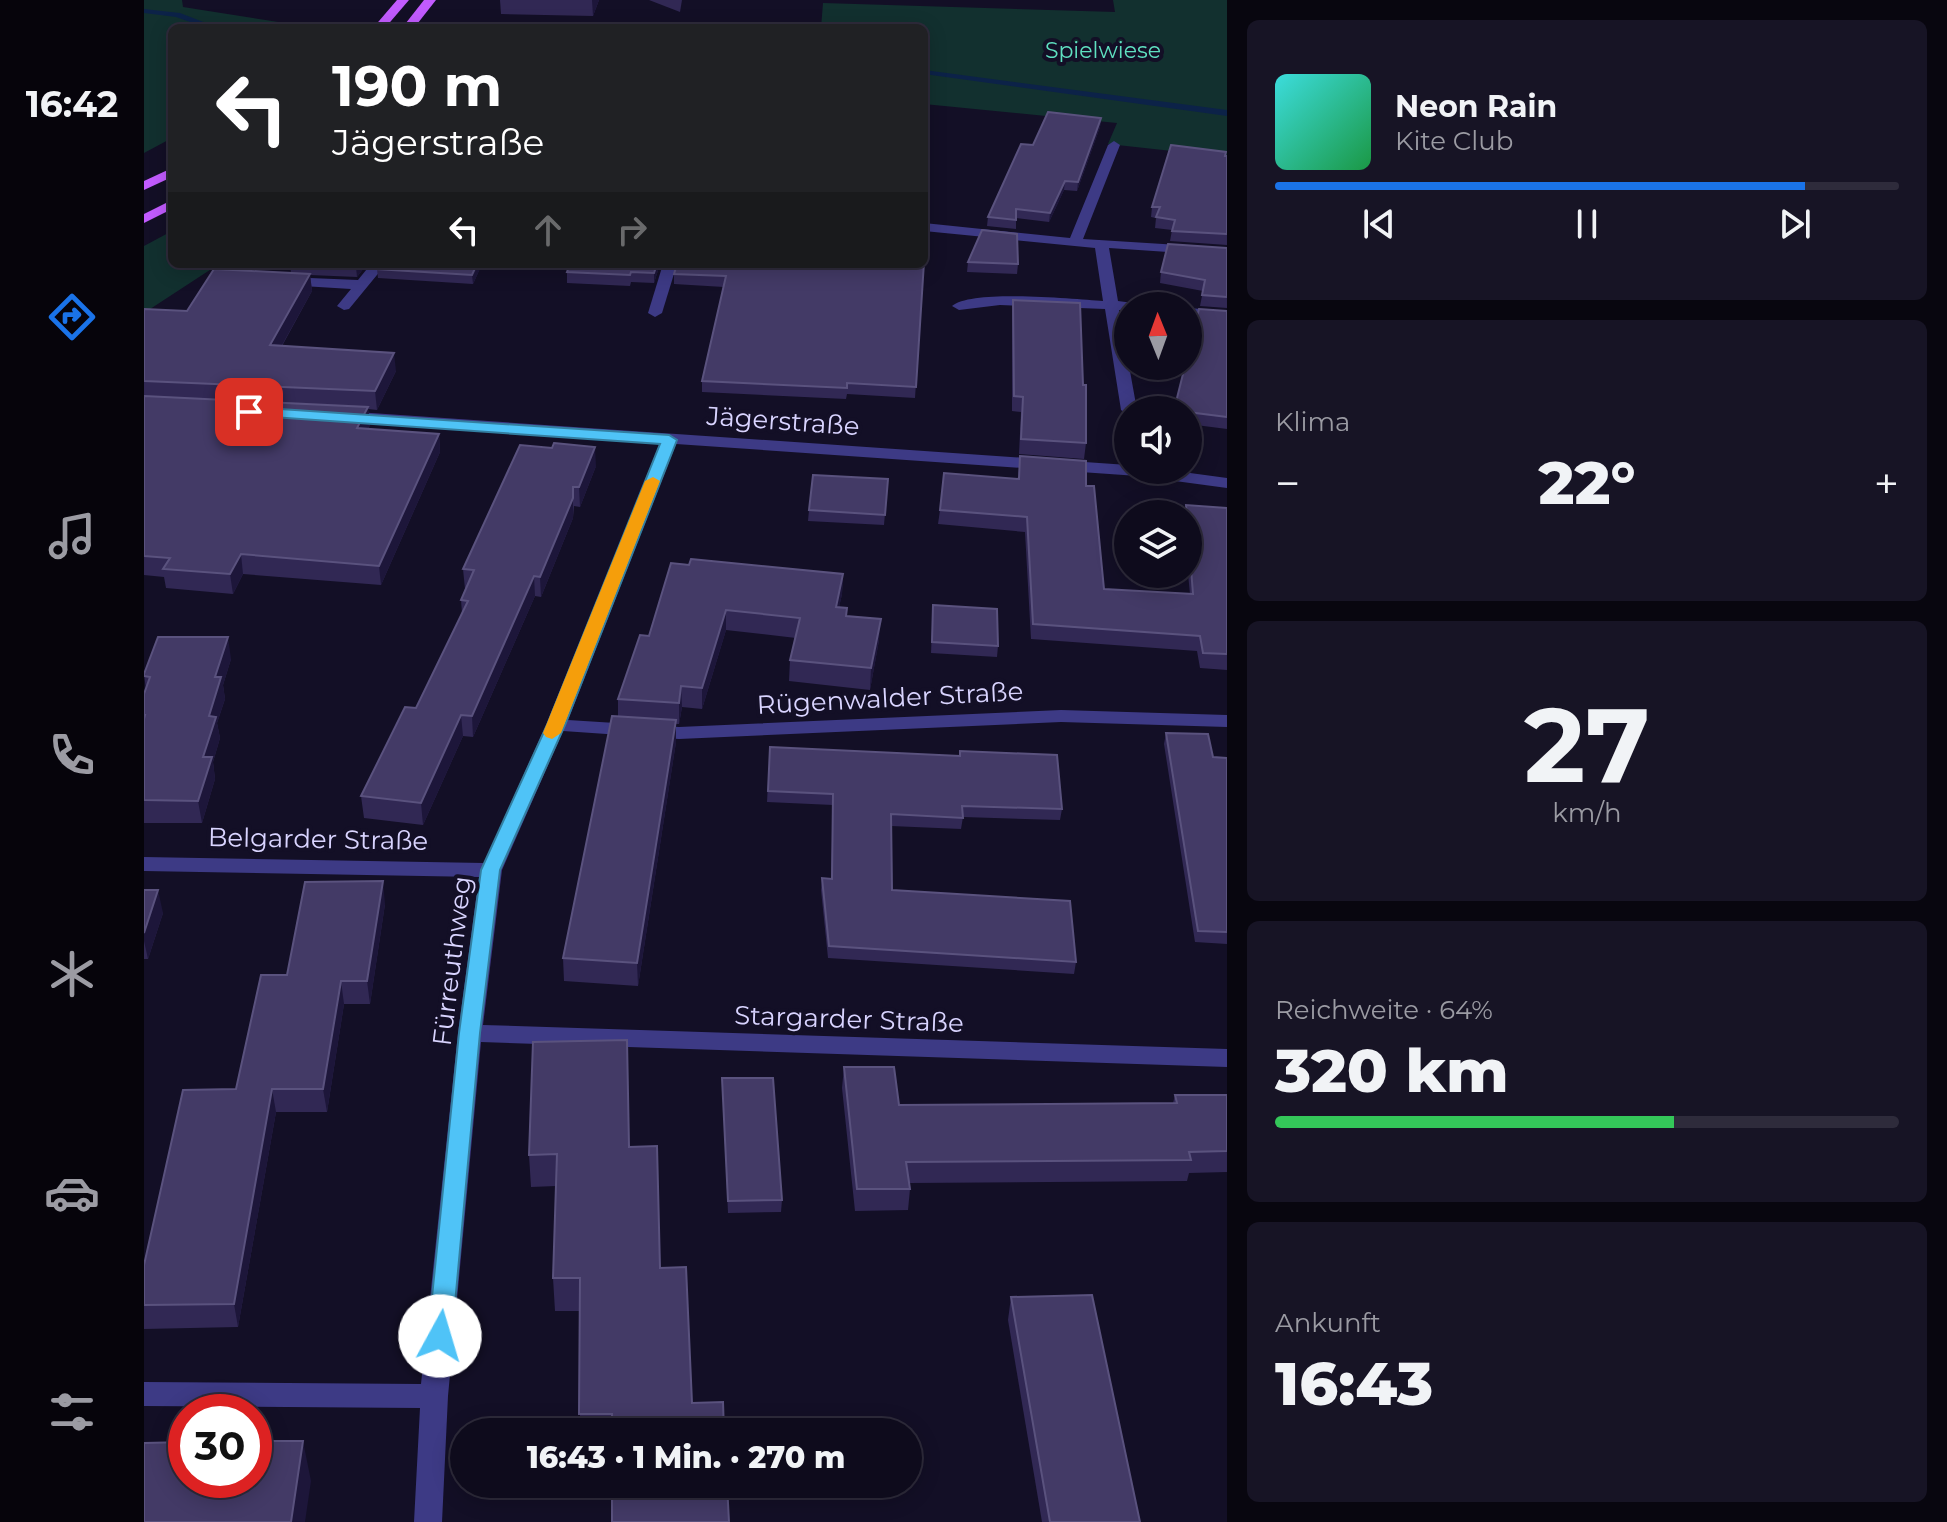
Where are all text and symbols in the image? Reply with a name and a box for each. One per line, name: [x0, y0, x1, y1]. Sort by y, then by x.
park label: Spielwiese: [1045, 37, 1161, 64]
text: 190 m: [332, 52, 502, 120]
icon: left: [200, 56, 304, 160]
text: 16:42: [26, 82, 118, 126]
text: Neon Rain: [1395, 88, 1557, 125]
text: Jägerstraße: [332, 120, 544, 164]
text: Kite Club: [1395, 125, 1513, 157]
icon: previous: [1357, 202, 1401, 246]
icon: pause: [1565, 202, 1609, 246]
icon: next: [1773, 202, 1817, 246]
icon: left: [442, 208, 486, 252]
icon: ahead: [526, 208, 570, 252]
icon: right: [610, 208, 654, 252]
icon: directions: [44, 289, 100, 345]
north arrow: [1114, 292, 1202, 380]
map controls: [1114, 292, 1202, 588]
pin: [215, 378, 283, 446]
icon: arrive: [227, 390, 271, 434]
button: sound: [1114, 396, 1202, 484]
street label: Jägerstraße: [704, 400, 861, 442]
text: Klima: [1275, 406, 1350, 438]
text: 22°: [1539, 446, 1635, 519]
text: −: [1275, 456, 1300, 510]
text: +: [1874, 456, 1899, 510]
button: layers: [1114, 500, 1202, 588]
icon: music: [44, 508, 100, 564]
street label: Rügenwalder Straße: [756, 675, 1024, 721]
text: 27: [1524, 681, 1650, 808]
icon: phone: [44, 727, 100, 783]
text: km/h: [1552, 797, 1622, 829]
street label: Belgarder Straße: [208, 821, 428, 857]
street label: Fürreuthweg: [426, 874, 478, 1048]
icon: climate: [44, 946, 100, 1002]
text: Reichweite · 64%: [1275, 994, 1493, 1026]
street label: Stargarder Straße: [734, 999, 964, 1039]
text: 320 km: [1275, 1034, 1509, 1107]
icon: car: [44, 1165, 100, 1221]
position arrow: [398, 1294, 482, 1378]
text: Ankunft: [1275, 1307, 1381, 1339]
text: 16:43: [1275, 1347, 1433, 1420]
icon: filters: [44, 1384, 100, 1440]
speed limit sign: 30: [168, 1394, 272, 1498]
text: 16:43 · 1 Min. · 270 m: [527, 1439, 845, 1476]

